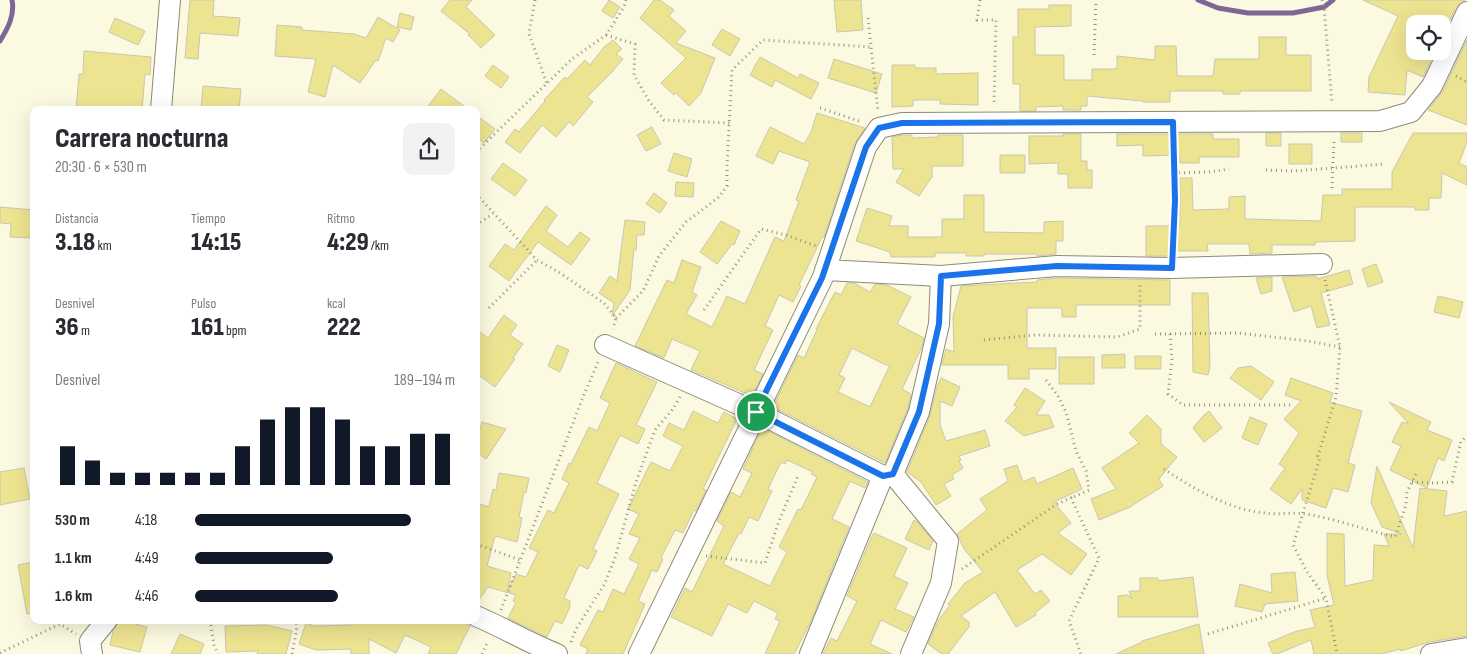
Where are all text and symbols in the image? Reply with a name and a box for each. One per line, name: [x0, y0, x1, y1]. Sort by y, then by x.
map controls: [1406, 15, 1451, 60]
button: locate: [1406, 15, 1451, 60]
text: Carrera nocturna: [55, 122, 228, 155]
button: share: [403, 123, 455, 175]
text: 20:30 · 6 × 530 m: [55, 158, 147, 177]
text: Distancia: [55, 210, 99, 227]
text: Tiempo: [191, 210, 226, 227]
text: Ritmo: [327, 210, 355, 227]
text: 3.18: [55, 227, 95, 258]
text: 14:15: [191, 227, 241, 258]
text: 4:29: [327, 227, 369, 258]
text: km: [95, 237, 112, 254]
text: /km: [369, 237, 389, 254]
text: Desnivel: [55, 295, 95, 312]
text: Pulso: [191, 295, 216, 312]
text: kcal: [327, 295, 346, 312]
text: 36: [55, 312, 79, 343]
text: 161: [191, 312, 224, 343]
text: 222: [327, 312, 361, 343]
text: m: [79, 322, 90, 339]
text: bpm: [224, 322, 246, 339]
text: Desnivel: [55, 371, 100, 390]
text: 189–194 m: [394, 371, 455, 390]
pin: [735, 391, 777, 433]
icon: arrive: [742, 398, 770, 426]
text: 530 m: [55, 511, 90, 530]
text: 4:18: [135, 511, 157, 530]
text: 1.1 km: [55, 549, 92, 568]
text: 4:49: [135, 549, 159, 568]
text: 1.6 km: [55, 587, 92, 606]
text: 4:46: [135, 587, 158, 606]

